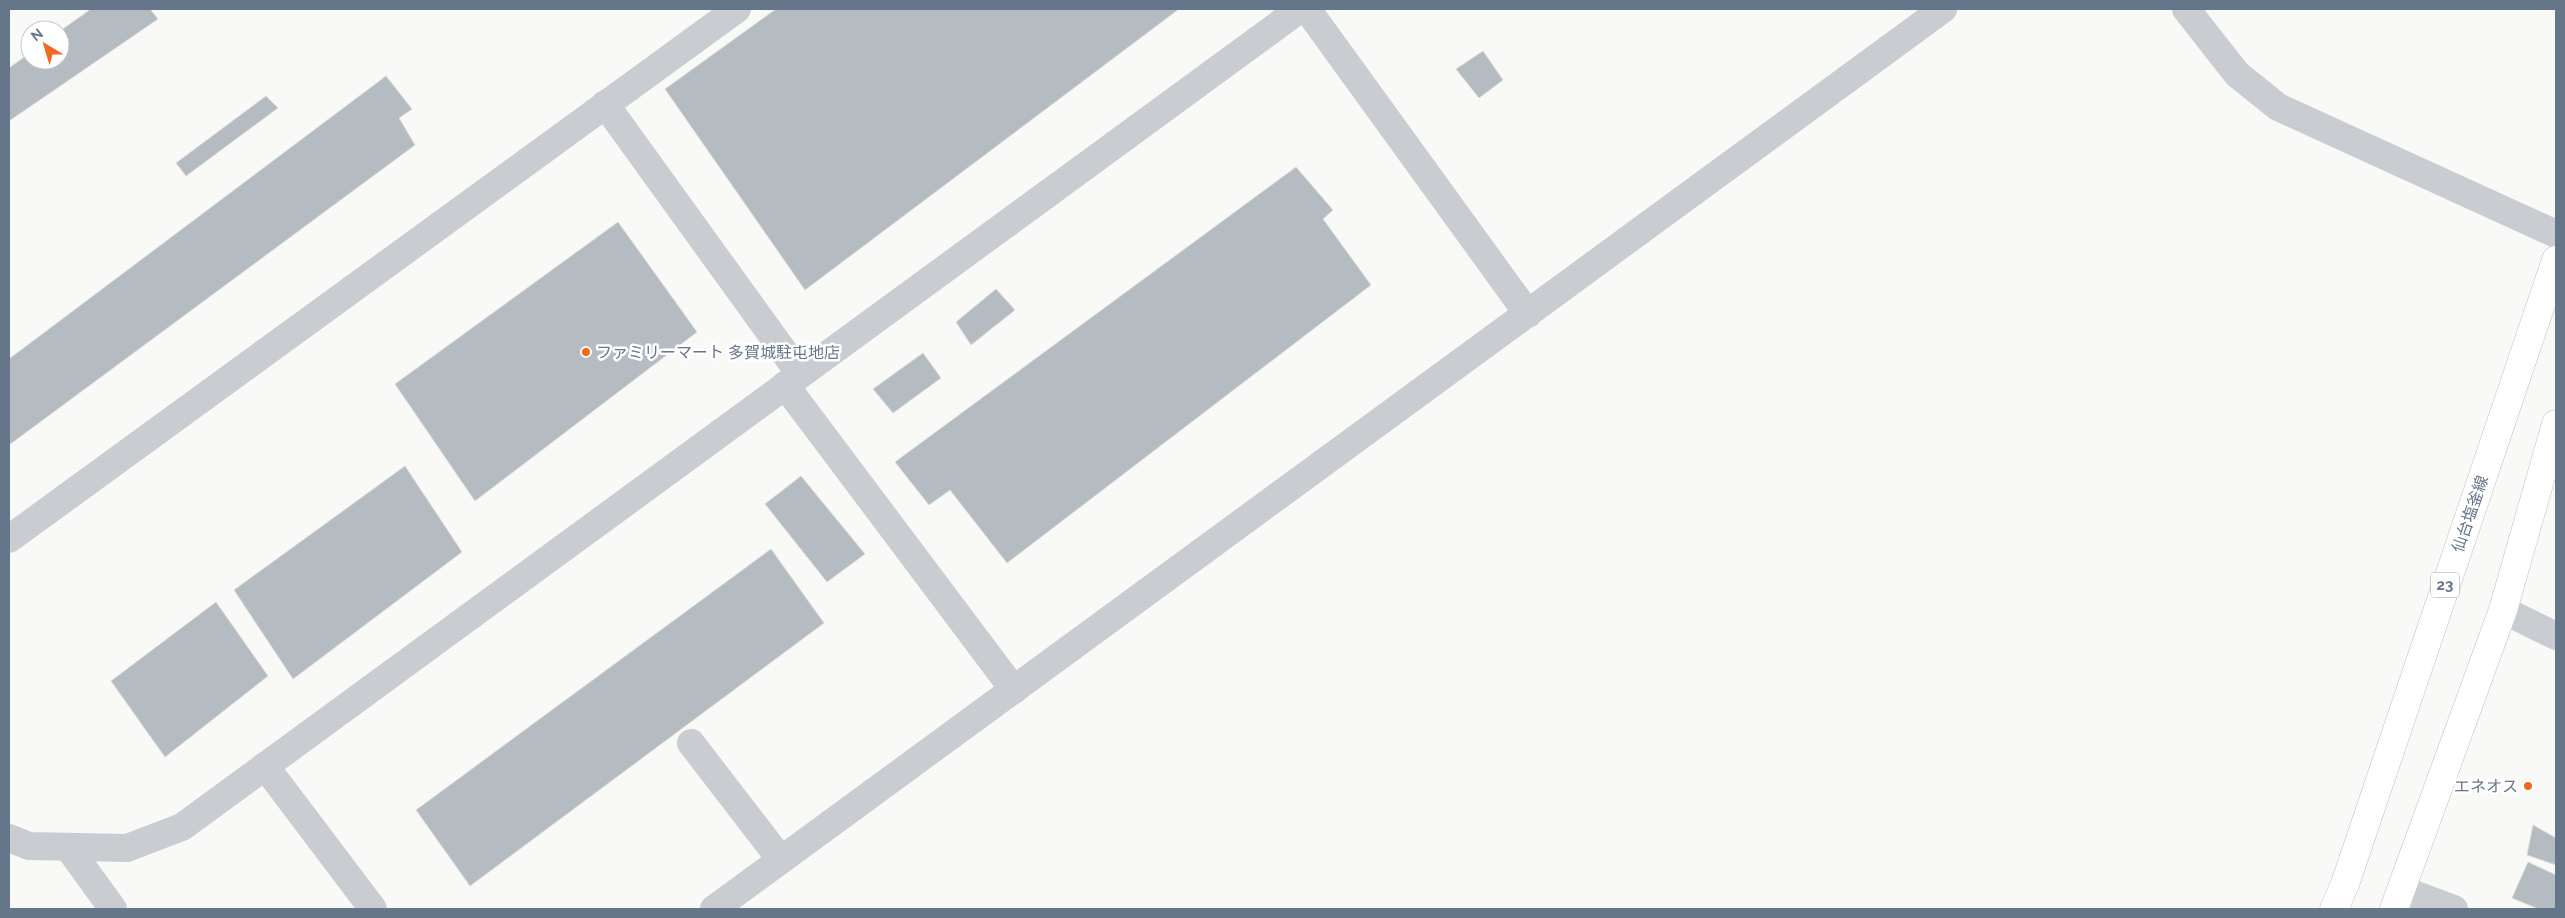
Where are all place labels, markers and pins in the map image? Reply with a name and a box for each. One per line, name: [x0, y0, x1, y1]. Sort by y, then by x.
place label: ファミリーマート 多賀城駐屯地店: [596, 343, 840, 362]
marker: ファミリーマート 多賀城駐屯地店: [580, 346, 592, 358]
place label: エネオス: [2454, 777, 2518, 796]
marker: エネオス: [2522, 780, 2534, 792]

